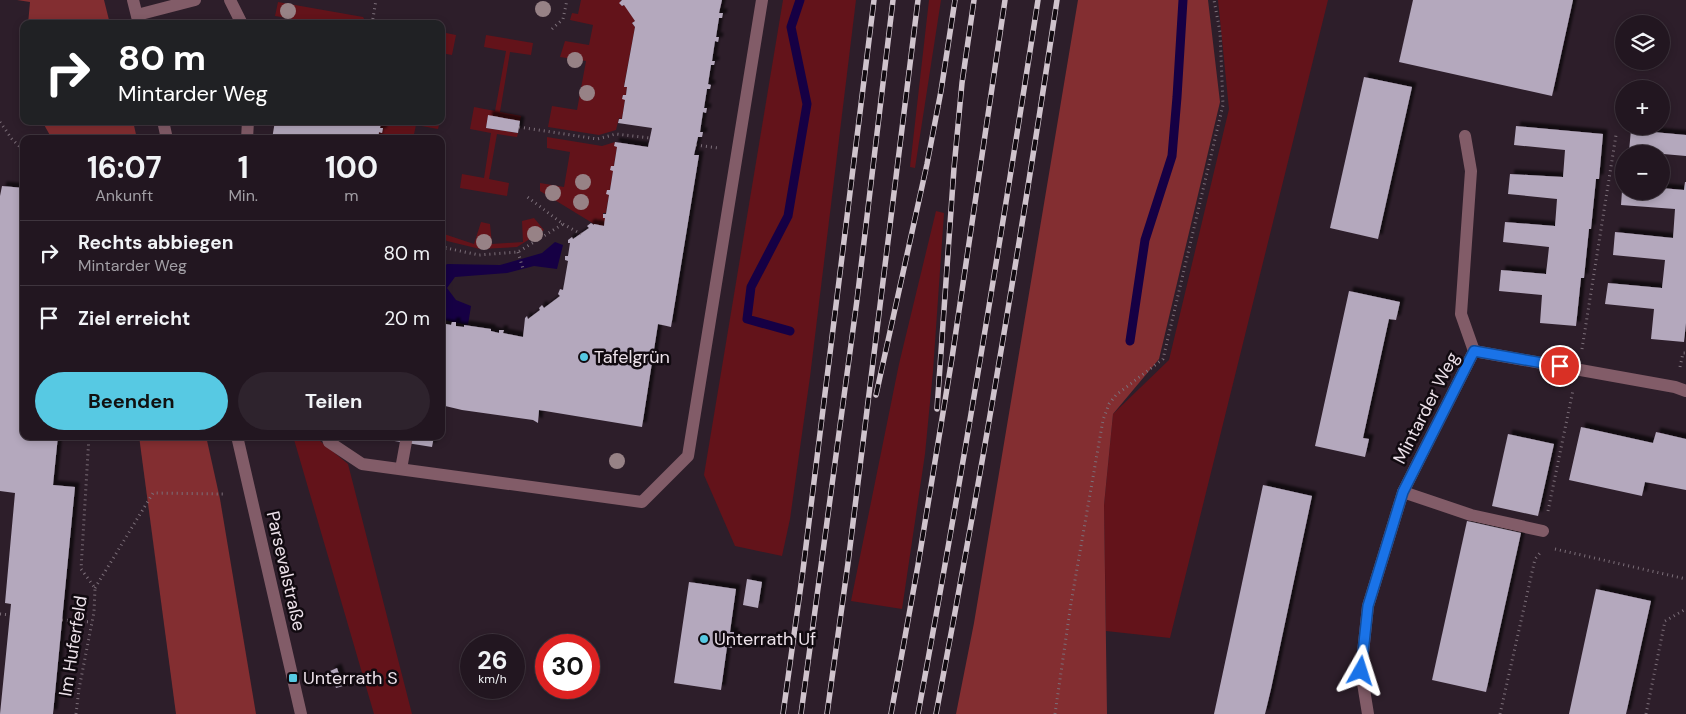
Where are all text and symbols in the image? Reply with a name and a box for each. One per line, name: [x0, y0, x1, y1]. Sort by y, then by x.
map controls: [1615, 15, 1670, 200]
button: layers: [1615, 15, 1670, 70]
text: 80 m: [118, 35, 206, 81]
icon: right: [35, 40, 100, 105]
text: Mintarder Weg: [118, 79, 268, 108]
button: +: [1615, 80, 1670, 135]
button: −: [1615, 145, 1670, 200]
text: 16:07: [87, 148, 162, 187]
text: 1: [238, 148, 249, 187]
text: 100: [325, 148, 378, 187]
text: Ankunft: [95, 185, 153, 206]
text: Min.: [228, 185, 258, 206]
text: m: [344, 185, 359, 206]
text: Rechts abbiegen: [78, 230, 233, 255]
icon: right: [35, 239, 63, 267]
text: 80 m: [383, 241, 430, 266]
text: Mintarder Weg: [78, 255, 187, 276]
icon: arrive: [35, 304, 63, 332]
text: Ziel erreicht: [78, 306, 190, 331]
text: 20 m: [384, 306, 430, 331]
place label: Tafelgrün: [594, 345, 670, 369]
pin: [1539, 345, 1581, 387]
street label: Mintarder Weg: [1387, 348, 1465, 468]
marker: Tafelgrün: [578, 351, 590, 363]
icon: arrive: [1546, 352, 1574, 380]
button: Beenden: [35, 372, 228, 430]
button: Teilen: [238, 372, 430, 430]
street label: Parsevalstraße: [261, 509, 311, 633]
street label: Im Huferfeld: [53, 594, 93, 698]
place label: Unterrath Uf: [714, 627, 816, 651]
marker: Unterrath Uf: [698, 633, 710, 645]
speed limit sign: 30: [535, 634, 600, 699]
text: 26: [477, 644, 508, 677]
position arrow: [1334, 644, 1386, 696]
place label: Unterrath S: [303, 666, 398, 690]
text: km/h: [478, 671, 507, 687]
marker: Unterrath S: [287, 672, 299, 684]

